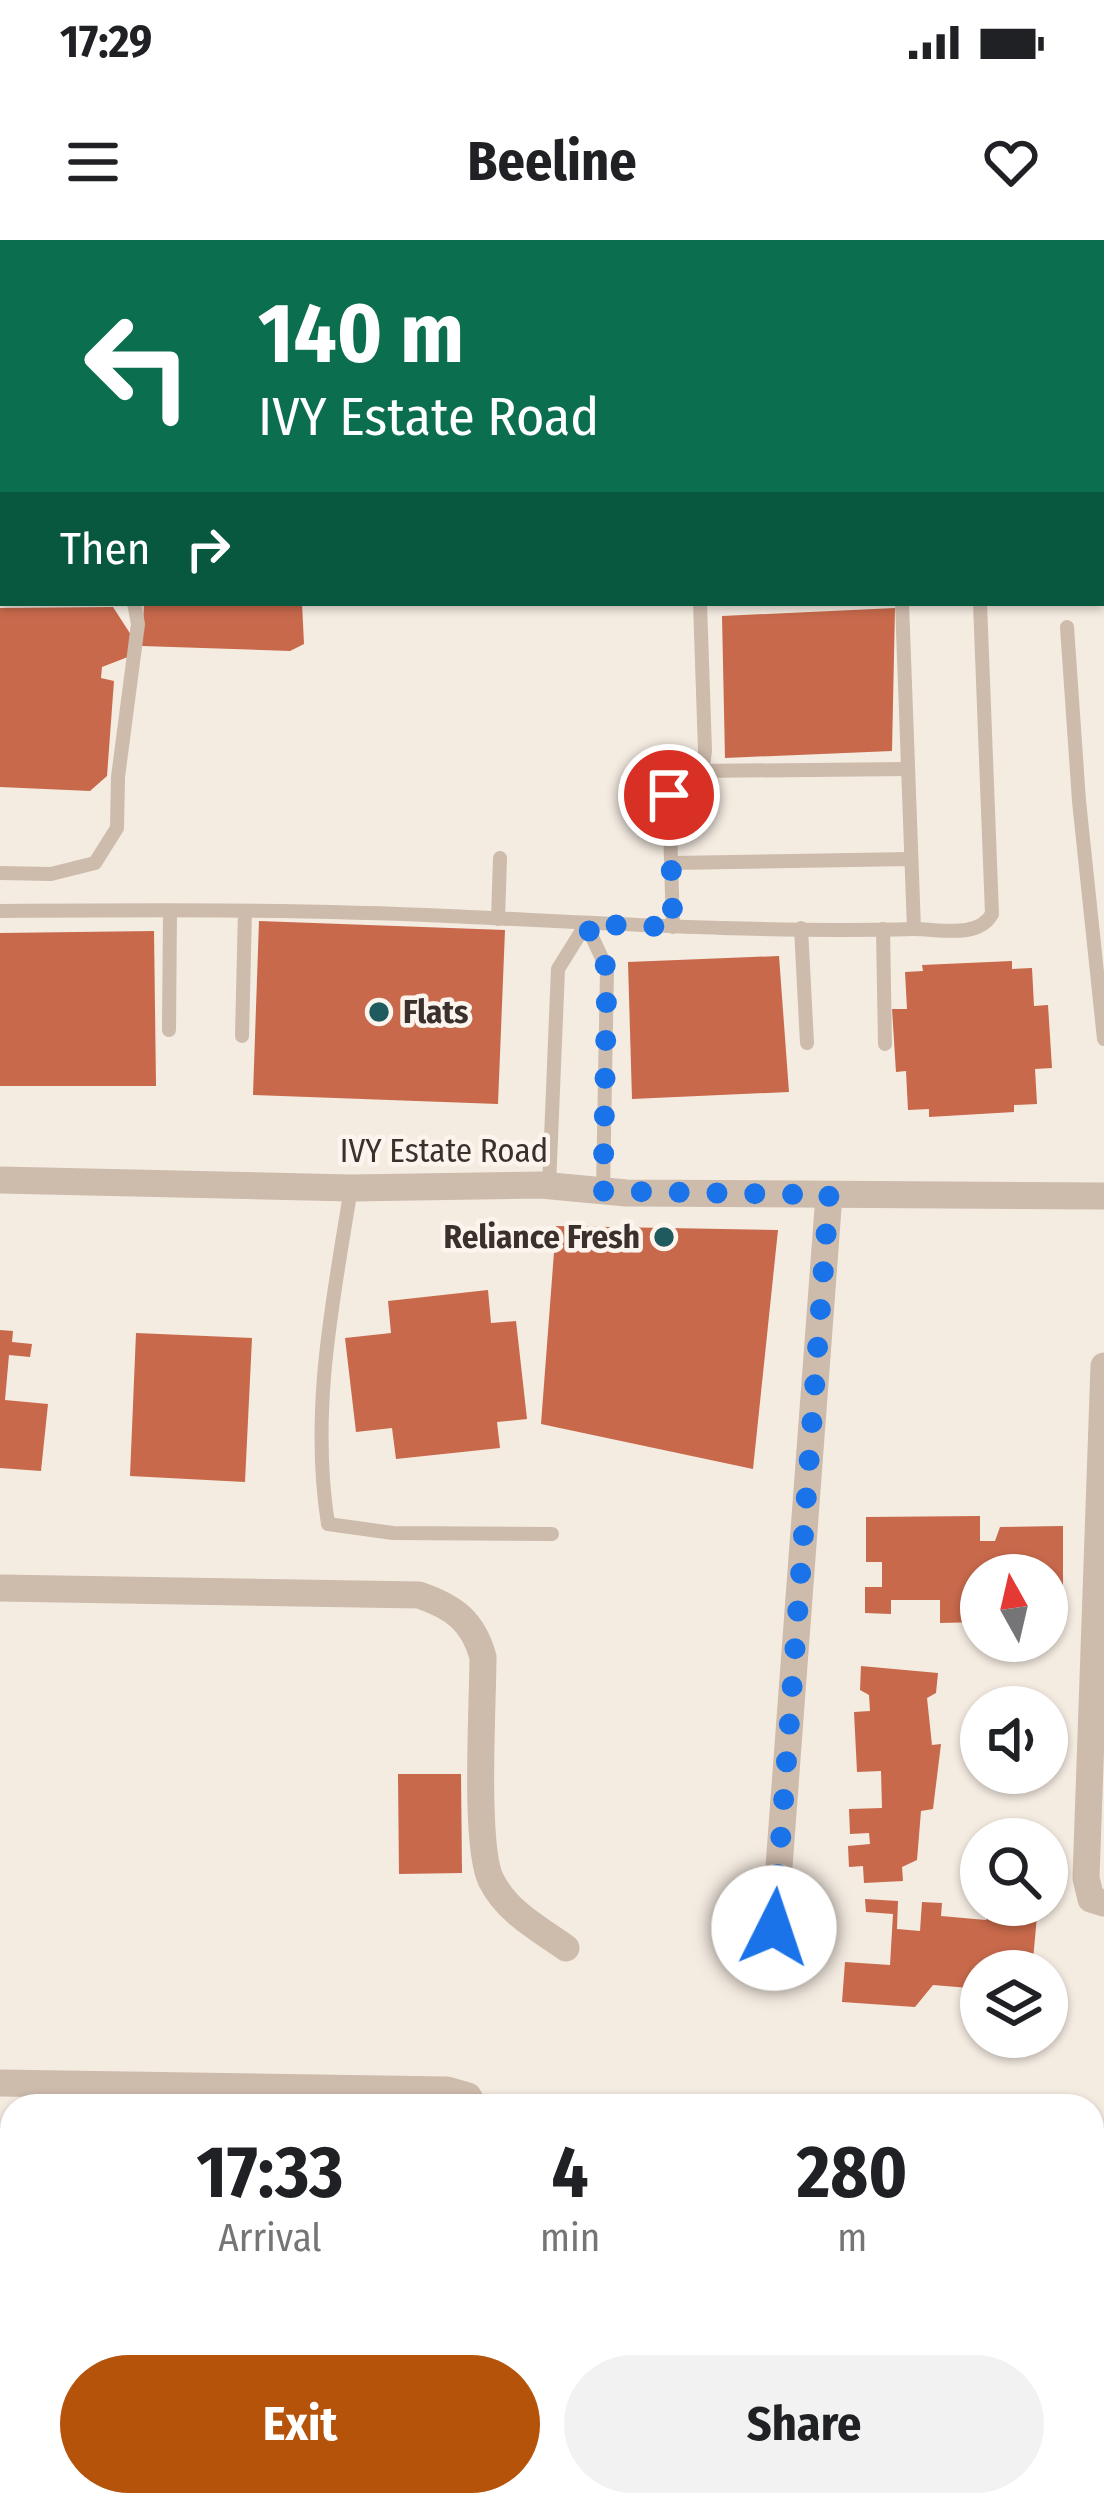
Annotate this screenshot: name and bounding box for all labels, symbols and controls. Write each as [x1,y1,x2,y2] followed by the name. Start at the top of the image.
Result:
[60,15,152,69] text: 17:29
[60,129,126,195] icon: menu
[978,129,1044,195] icon: heart
[467,130,637,194] text: Beeline
[258,283,464,384] text: 140 m
[60,288,216,444] icon: left
[258,385,599,449] text: IVY Estate Road
[175,516,241,582] icon: right
[60,522,151,576] text: Then
[618,744,720,846] pin
[636,762,702,828] icon: arrive
[403,992,469,1032] place label: Flats
[366,999,392,1025] marker: Flats
[340,1131,548,1171] street label: IVY Estate Road
[444,1217,640,1257] place label: Reliance Fresh
[651,1224,677,1250] marker: Reliance Fresh
[960,1554,1068,1662] north arrow
[960,1554,1068,2058] map controls
[960,1686,1068,1794] button: sound
[960,1818,1068,1926] button: search
[711,1865,837,1991] position arrow
[960,1950,1068,2058] button: layers
[197,2130,343,2216] text: 17:33
[552,2130,589,2216] text: 4
[797,2130,907,2216] text: 280
[218,2215,322,2261] text: Arrival
[540,2215,600,2261] text: min
[837,2215,867,2261] text: m
[60,2355,540,2493] button: Exit
[564,2355,1044,2493] button: Share

